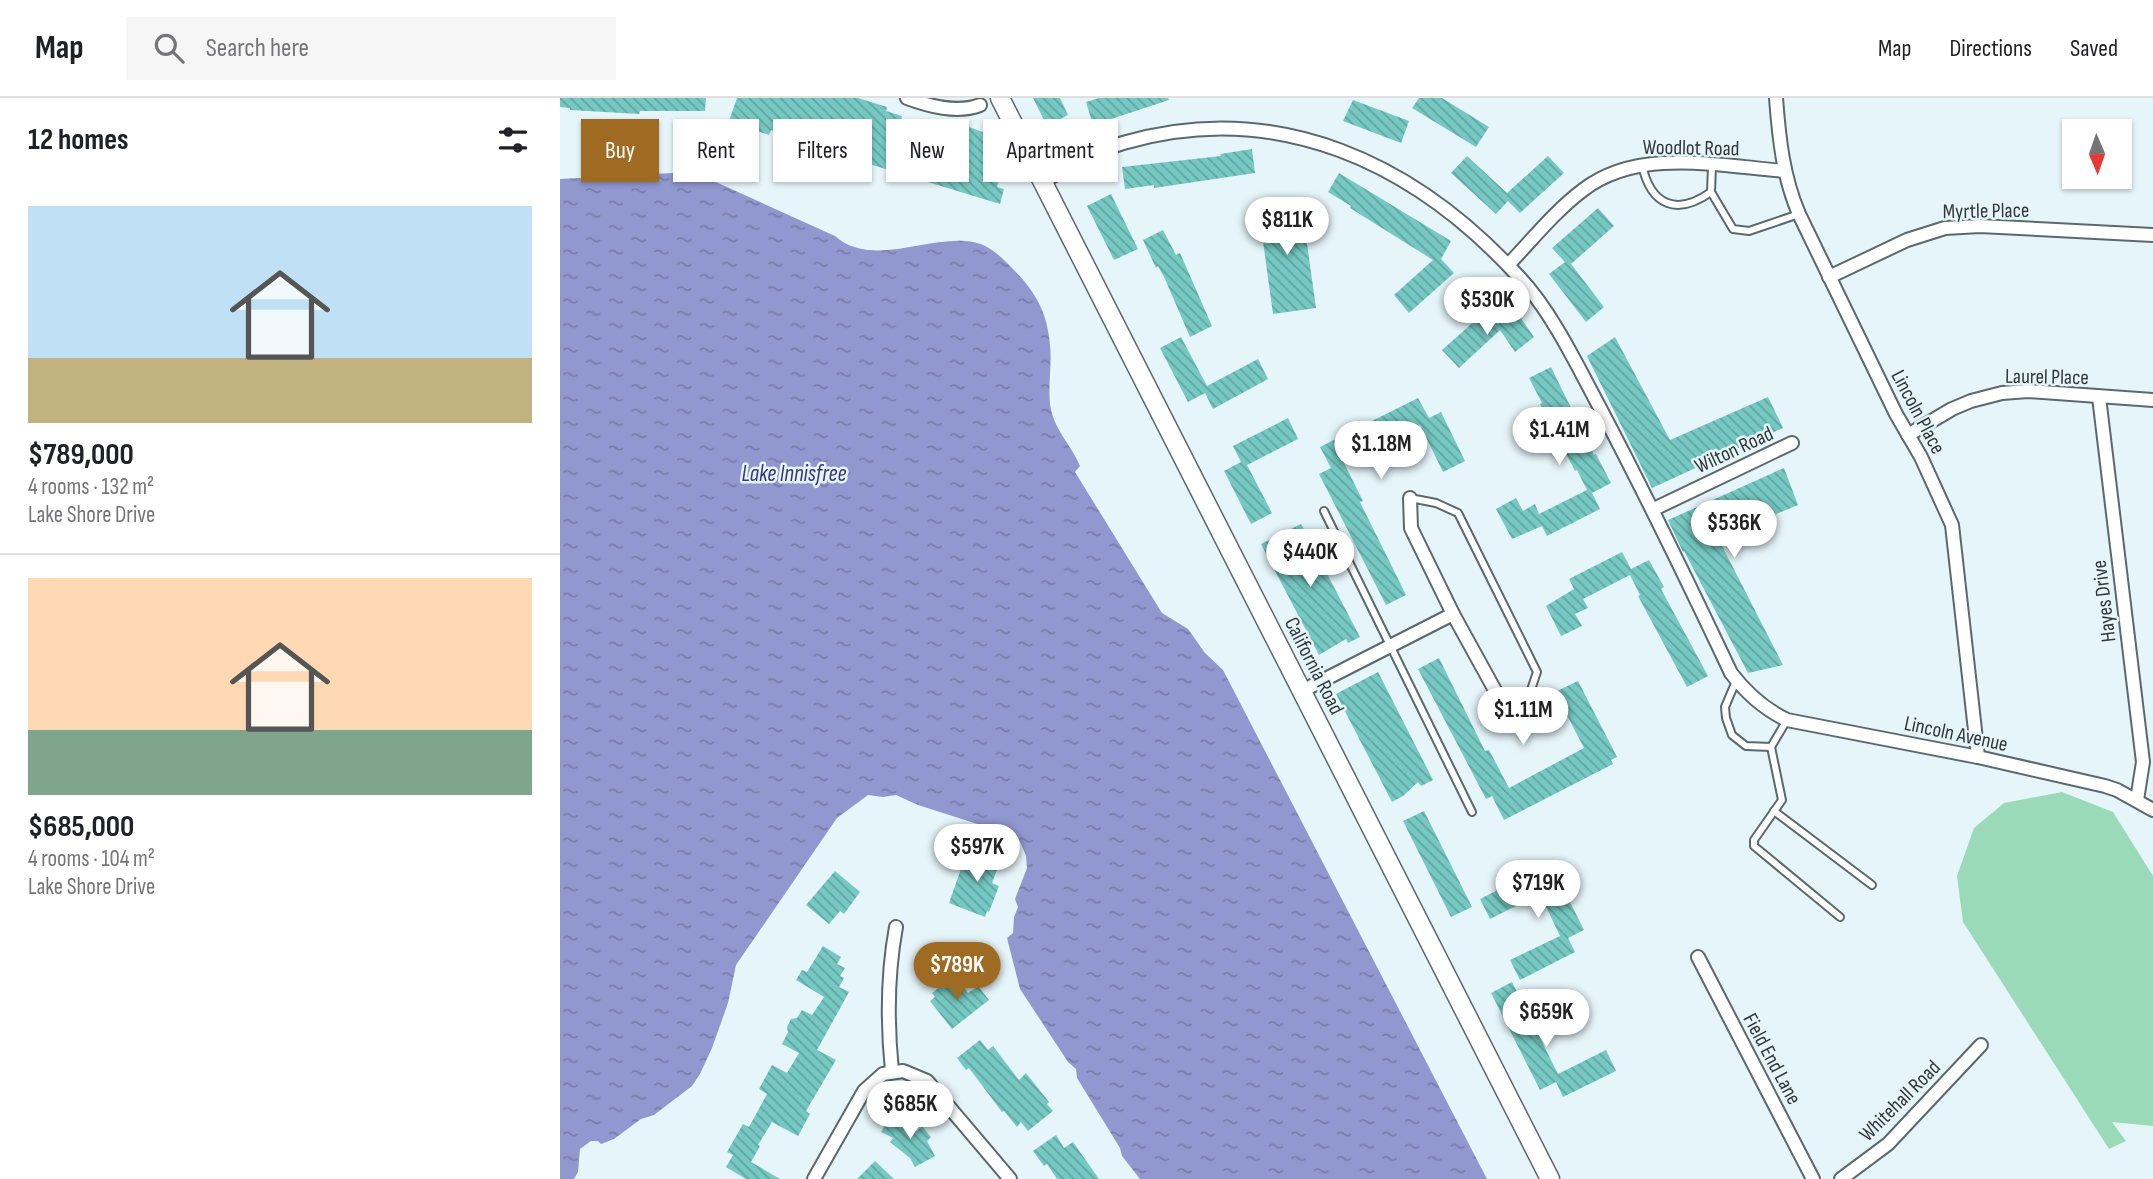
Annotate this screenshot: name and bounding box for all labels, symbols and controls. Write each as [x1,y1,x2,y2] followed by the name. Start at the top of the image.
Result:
[126,17,616,80] search box
[35,28,84,68] text: Map
[150,29,188,67] icon: search
[206,33,309,64] text: Search here
[1878,34,1911,63] text: Map
[1949,34,2032,63] text: Directions
[2070,34,2118,63] text: Saved
[581,119,659,182] chip: Buy
[673,119,759,182] chip: Rent
[773,119,872,182] chip: Filters
[886,119,969,182] chip: New
[983,119,1118,182] chip: Apartment
[2062,119,2132,189] north arrow
[2062,119,2132,189] map controls
[494,121,532,159] icon: filters
[28,122,129,158] text: 12 homes
[1642,135,1740,161] street label: Woodlot Road
[1238,198,1336,257] pin: $811K
[1943,198,2029,224] street label: Myrtle Place
[1261,206,1313,234] text: $811K
[217,252,343,378] icon: home
[1438,278,1536,337] pin: $530K
[1460,286,1514,314] text: $530K
[2005,364,2089,390] street label: Laurel Place
[1885,366,1951,458] street label: Lincoln Place
[1502,408,1616,467] pin: $1.41M
[1529,416,1589,444] text: $1.41M
[1691,421,1777,479] street label: Wilton Road
[1324,422,1438,481] pin: $1.18M
[1350,430,1412,458] text: $1.18M
[28,437,134,473] text: $789,000
[742,460,846,488] water label: Lake Innisfree
[28,473,154,501] text: 4 rooms · 132 m²
[1685,500,1783,560] pin: $536K
[28,501,155,529] text: Lake Shore Drive
[1707,509,1761,537] text: $536K
[1261,530,1359,589] pin: $440K
[1282,538,1338,566] text: $440K
[2087,559,2121,643] street label: Hayes Drive
[1279,613,1349,719] street label: California Road
[217,624,343,750] icon: home
[1466,688,1580,747] pin: $1.11M
[1493,696,1553,724] text: $1.11M
[1902,711,2010,757] street label: Lincoln Avenue
[28,809,134,845] text: $685,000
[928,824,1026,884] pin: $597K
[950,833,1004,861] text: $597K
[28,845,155,873] text: 4 rooms · 104 m²
[1489,860,1587,920] pin: $719K
[1511,869,1565,897] text: $719K
[28,873,155,901] text: Lake Shore Drive
[908,942,1006,1002] pin: $789K
[930,951,984,979] text: $789K
[1497,990,1595,1049] pin: $659K
[1519,998,1573,1026] text: $659K
[1738,1009,1806,1109] street label: Field End Lane
[1854,1055,1946,1147] street label: Whitehall Road
[861,1082,959,1141] pin: $685K
[883,1090,937,1118] text: $685K

